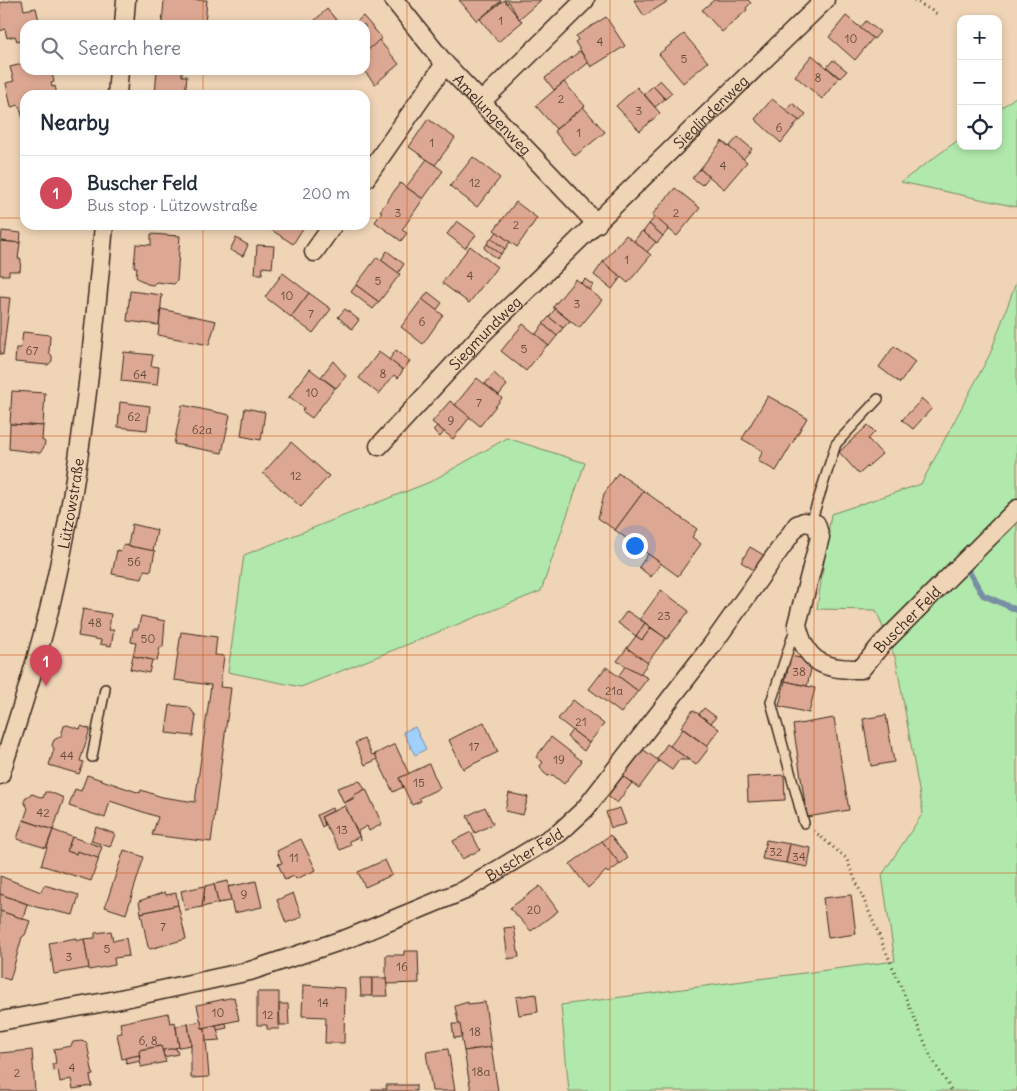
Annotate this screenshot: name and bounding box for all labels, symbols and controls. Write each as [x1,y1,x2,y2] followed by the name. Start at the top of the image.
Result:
[499,13,503,28] house number: 1
[957,15,1002,150] map controls
[957,15,1002,60] button: +
[20,20,370,75] search box
[845,31,857,46] house number: 10
[38,34,66,62] icon: search
[597,34,604,49] house number: 4
[78,36,181,60] text: Search here
[681,51,688,66] house number: 5
[957,60,1002,105] button: −
[450,70,536,159] street label: Amelungenweg
[815,70,822,85] house number: 8
[669,71,752,152] street label: Sieglindenweg
[558,91,565,106] house number: 2
[636,103,643,118] house number: 3
[957,105,1002,150] button: locate
[40,109,110,136] text: Nearby
[776,120,783,135] house number: 6
[577,125,581,140] house number: 1
[430,135,434,150] house number: 1
[720,158,727,173] house number: 4
[87,171,198,195] text: Buscher Feld
[469,175,481,190] house number: 12
[53,183,59,203] text: 1
[302,183,350,203] text: 200 m
[87,195,258,215] text: Bus stop · Lützowstraße
[395,205,402,220] house number: 3
[673,205,680,220] house number: 2
[513,217,520,232] house number: 2
[625,252,629,267] house number: 1
[467,268,474,283] house number: 4
[375,273,382,288] house number: 5
[281,288,293,303] house number: 10
[445,292,525,374] street label: Siegmundweg
[574,296,581,311] house number: 3
[308,306,314,321] house number: 7
[419,314,426,329] house number: 6
[521,341,528,356] house number: 5
[26,343,39,358] house number: 67
[380,366,387,381] house number: 8
[133,367,147,382] house number: 64
[306,385,318,400] house number: 10
[476,395,482,410] house number: 7
[127,409,141,424] house number: 62
[448,413,455,428] house number: 9
[192,422,212,437] house number: 62a
[53,457,88,550] street label: Lützowstraße
[290,468,302,483] house number: 12
[622,533,648,559] your location
[127,554,141,569] house number: 56
[869,581,945,657] street label: Buscher Feld
[657,608,671,623] house number: 23
[88,615,102,630] house number: 48
[141,631,156,646] house number: 50
[30,645,62,686] pin: 1
[792,664,806,679] house number: 38
[605,683,623,698] house number: 21a
[575,714,587,729] house number: 21
[469,739,479,754] house number: 17
[60,748,74,763] house number: 44
[553,752,565,767] house number: 19
[413,775,425,790] house number: 15
[36,805,50,820] house number: 42
[336,822,348,837] house number: 13
[482,823,567,885] street label: Buscher Feld
[769,844,783,859] house number: 32
[792,849,806,864] house number: 34
[289,850,299,865] house number: 11
[241,887,248,902] house number: 9
[527,902,541,917] house number: 20
[160,919,166,934] house number: 7
[104,941,111,956] house number: 5
[66,949,73,964] house number: 3
[396,959,408,974] house number: 16
[317,995,329,1010] house number: 14
[212,1005,224,1020] house number: 10
[262,1007,274,1022] house number: 12
[469,1024,481,1039] house number: 18
[138,1033,158,1048] house number: 6, 8
[69,1060,76,1075] house number: 4
[472,1064,490,1079] house number: 18a
[14,1065,21,1080] house number: 2

